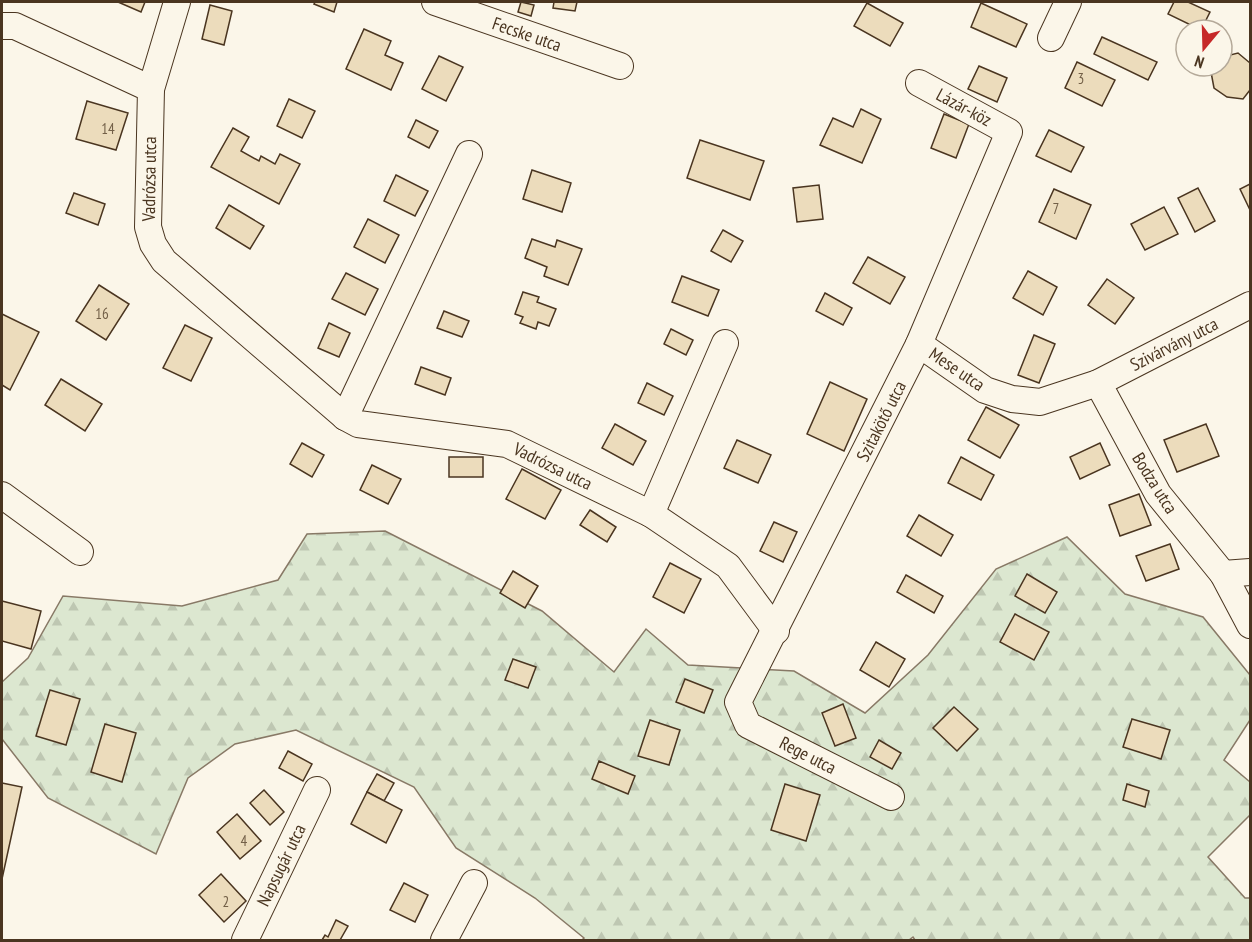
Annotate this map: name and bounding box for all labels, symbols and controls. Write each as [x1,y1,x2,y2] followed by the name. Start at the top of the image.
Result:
[489,11,565,57] street label: Fecske utca
[1174,18,1234,78] north arrow
[1192,51,1206,73] text: N
[1078,69,1084,88] house number: 3
[932,83,996,131] street label: Lázár-köz
[101,119,115,138] house number: 14
[137,136,161,223] street label: Vadrózsa utca
[1053,199,1059,218] house number: 7
[95,304,109,323] house number: 16
[1126,312,1222,376] street label: Szivárvány utca
[925,342,989,396] street label: Mese utca
[851,377,911,465] street label: Szitakötő utca
[509,437,596,495] street label: Vadrózsa utca
[1127,448,1183,518] street label: Bodza utca
[776,731,840,779] street label: Rege utca
[251,820,311,910] street label: Napsugár utca
[241,831,248,850] house number: 4
[223,892,229,911] house number: 2

